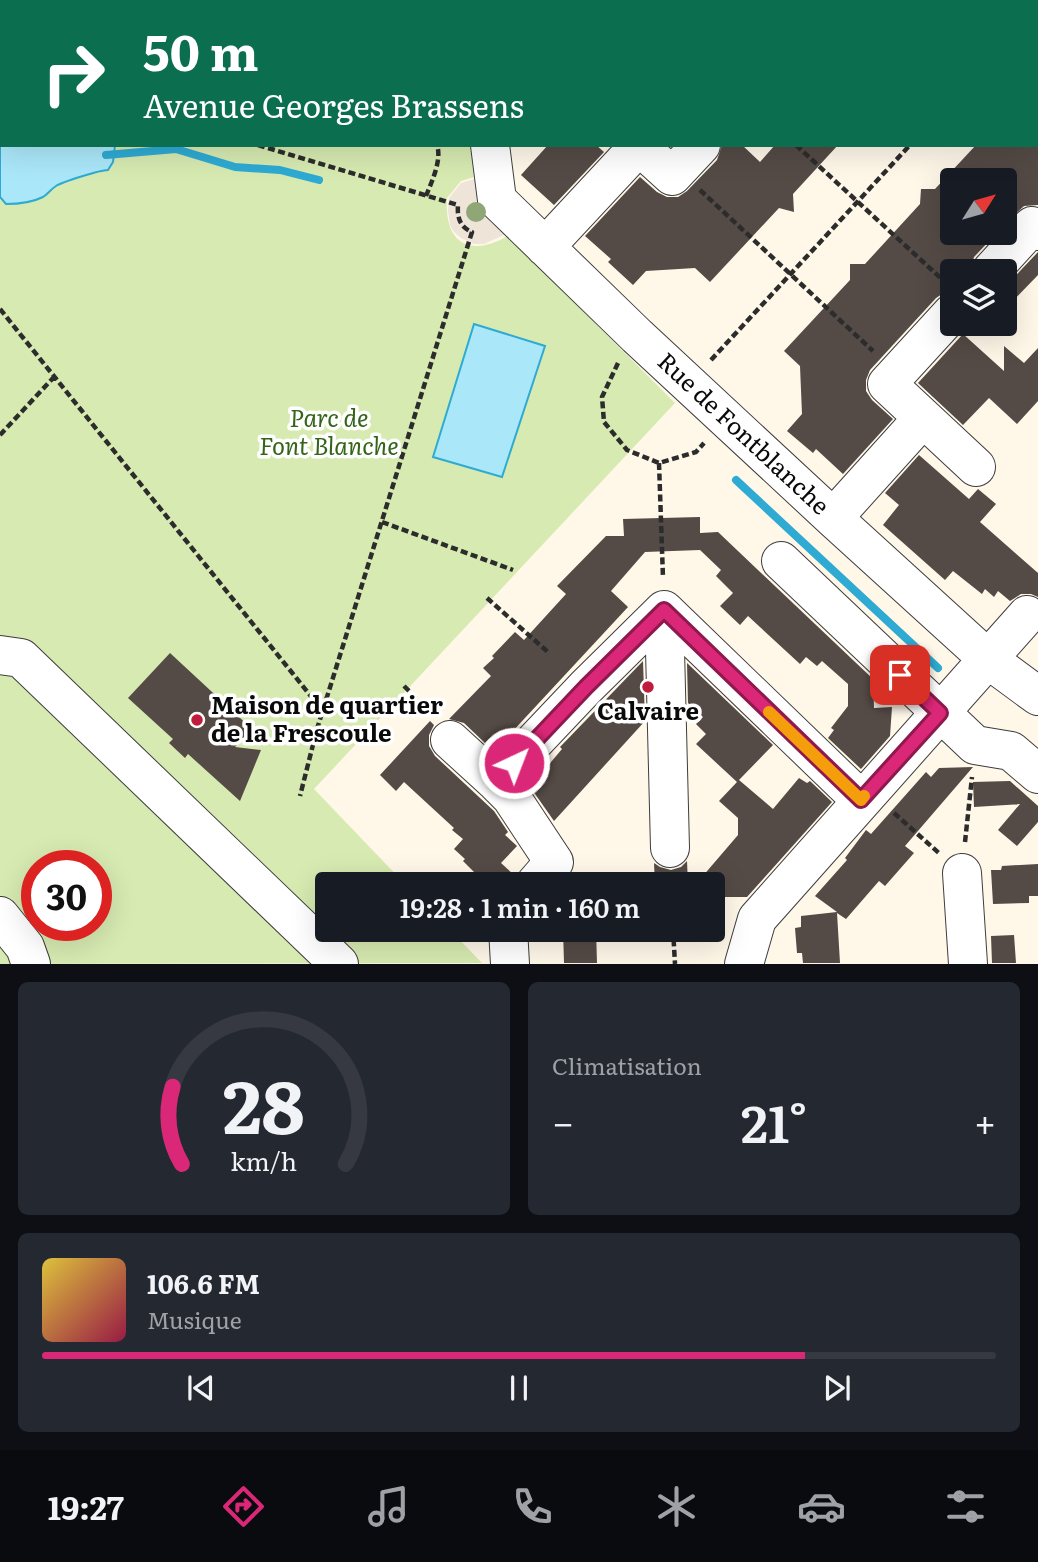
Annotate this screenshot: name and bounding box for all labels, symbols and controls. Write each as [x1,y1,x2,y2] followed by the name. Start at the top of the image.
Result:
[143,13,259,86] text: 50 m
[28,28,119,119] icon: right
[143,80,524,128] text: Avenue Georges Brassens
[940,168,1017,245] north arrow
[940,168,1017,336] map controls
[940,259,1017,336] button: layers
[651,343,838,521] street label: Rue de Fontblanche
[259,399,399,462] park label: Parc de Font Blanche
[870,645,930,705] pin
[881,656,919,694] icon: arrive
[640,679,656,695] marker: Calvaire
[211,686,443,749] place label: Maison de quartier de la Frescoule
[597,692,699,727] place label: Calvaire
[189,712,205,728] marker: Maison de quartier de la Frescoule
[477,726,551,800] position arrow
[21,850,112,941] speed limit sign: 30
[400,887,640,926] text: 19:28 · 1 min · 160 m
[552,1048,702,1082] text: Climatisation
[223,1049,305,1157] text: 28
[741,1082,807,1159] text: 21°
[552,1092,574,1149] text: −
[974,1092,996,1149] text: +
[231,1142,297,1179] text: km/h
[147,1263,260,1302] text: 106.6 FM
[147,1302,242,1336] text: Musique
[182,1369,220,1407] icon: previous
[500,1369,538,1407] icon: pause
[818,1369,856,1407] icon: next
[48,1482,124,1530] text: 19:27
[219,1482,268,1531] icon: directions
[364,1482,413,1531] icon: music
[508,1482,557,1531] icon: phone
[652,1482,701,1531] icon: climate
[797,1482,846,1531] icon: car
[941,1482,990,1531] icon: filters

